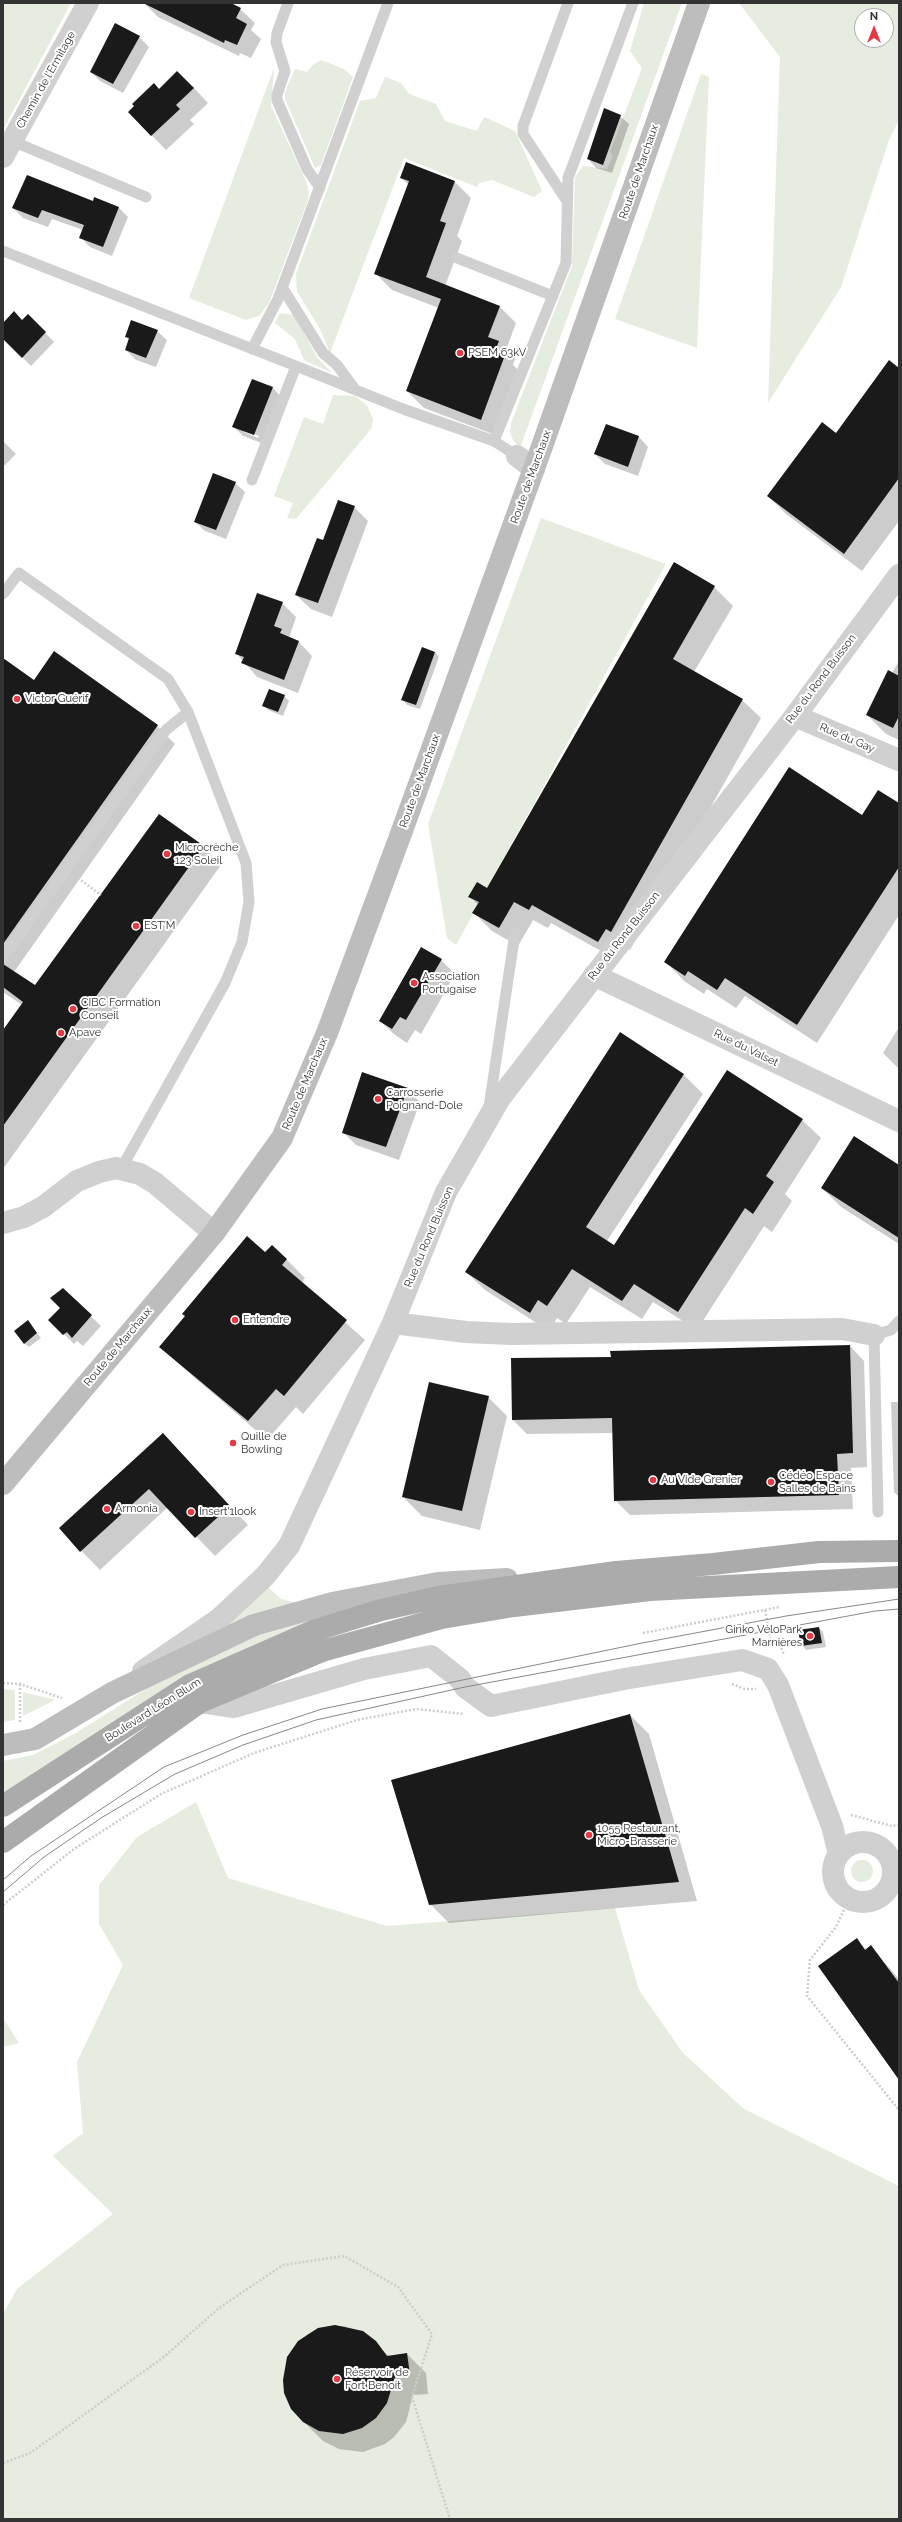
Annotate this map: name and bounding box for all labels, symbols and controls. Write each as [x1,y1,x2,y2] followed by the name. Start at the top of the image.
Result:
[854,8,894,48] north arrow
[870,10,878,23] text: N
[14,29,78,131] street label: Chemin de l'Ermitage
[617,123,661,221] street label: Route de Marchaux
[468,346,526,360] place label: PSEM 63kV
[455,348,465,358] marker: PSEM 63kV
[508,428,554,526] street label: Route de Marchaux
[783,632,859,726] street label: Rue du Rond Buisson
[25,692,88,706] place label: Victor Guérif
[12,694,22,704] marker: Victor Guérif
[817,720,877,756] street label: Rue du Gay
[397,732,443,830] street label: Route de Marchaux
[175,841,238,867] place label: Microcrèche 123 Soleil
[162,849,172,859] marker: Microcrèche 123 Soleil
[585,889,663,983] street label: Rue du Rond Buisson
[144,919,175,933] place label: EST’M
[131,921,141,931] marker: EST’M
[422,970,480,996] place label: Association Portugaise
[409,978,419,988] marker: Association Portugaise
[81,996,161,1022] place label: CIBC Formation Conseil
[68,1004,78,1014] marker: CIBC Formation Conseil
[69,1026,101,1040] place label: Apave
[711,1027,781,1069] street label: Rue du Valset
[56,1028,66,1038] marker: Apave
[280,1036,330,1132] street label: Route de Marchaux
[386,1086,463,1112] place label: Carrosserie Poignand-Dole
[373,1094,383,1104] marker: Carrosserie Poignand-Dole
[402,1184,456,1290] street label: Rue du Rond Buisson
[81,1305,155,1389] street label: Route de Marchaux
[243,1313,289,1327] place label: Entendre
[230,1315,240,1325] marker: Entendre
[241,1430,287,1456] place label: Quille de Bowling
[228,1438,238,1448] marker: Quille de Bowling
[779,1469,856,1495] place label: Cédéo Espace Salles de Bains
[661,1473,741,1487] place label: Au Vide Grenier
[648,1475,658,1485] marker: Au Vide Grenier
[766,1477,776,1487] marker: Cédéo Espace Salles de Bains
[115,1502,158,1516] place label: Armonia
[102,1504,112,1514] marker: Armonia
[199,1505,256,1519] place label: Insert'1look
[186,1507,196,1517] marker: Insert'1look
[725,1623,802,1649] place label: Ginko VéloPark Marnières
[805,1631,815,1641] marker: Ginko VéloPark Marnières
[103,1675,203,1745] street label: Boulevard Léon Blum
[597,1822,681,1848] place label: 1055 Restaurant, Micro-Brasserie
[584,1830,594,1840] marker: 1055 Restaurant, Micro-Brasserie
[345,2366,409,2392] place label: Réservoir de Fort Benoit
[332,2374,342,2384] marker: Réservoir de Fort Benoit

